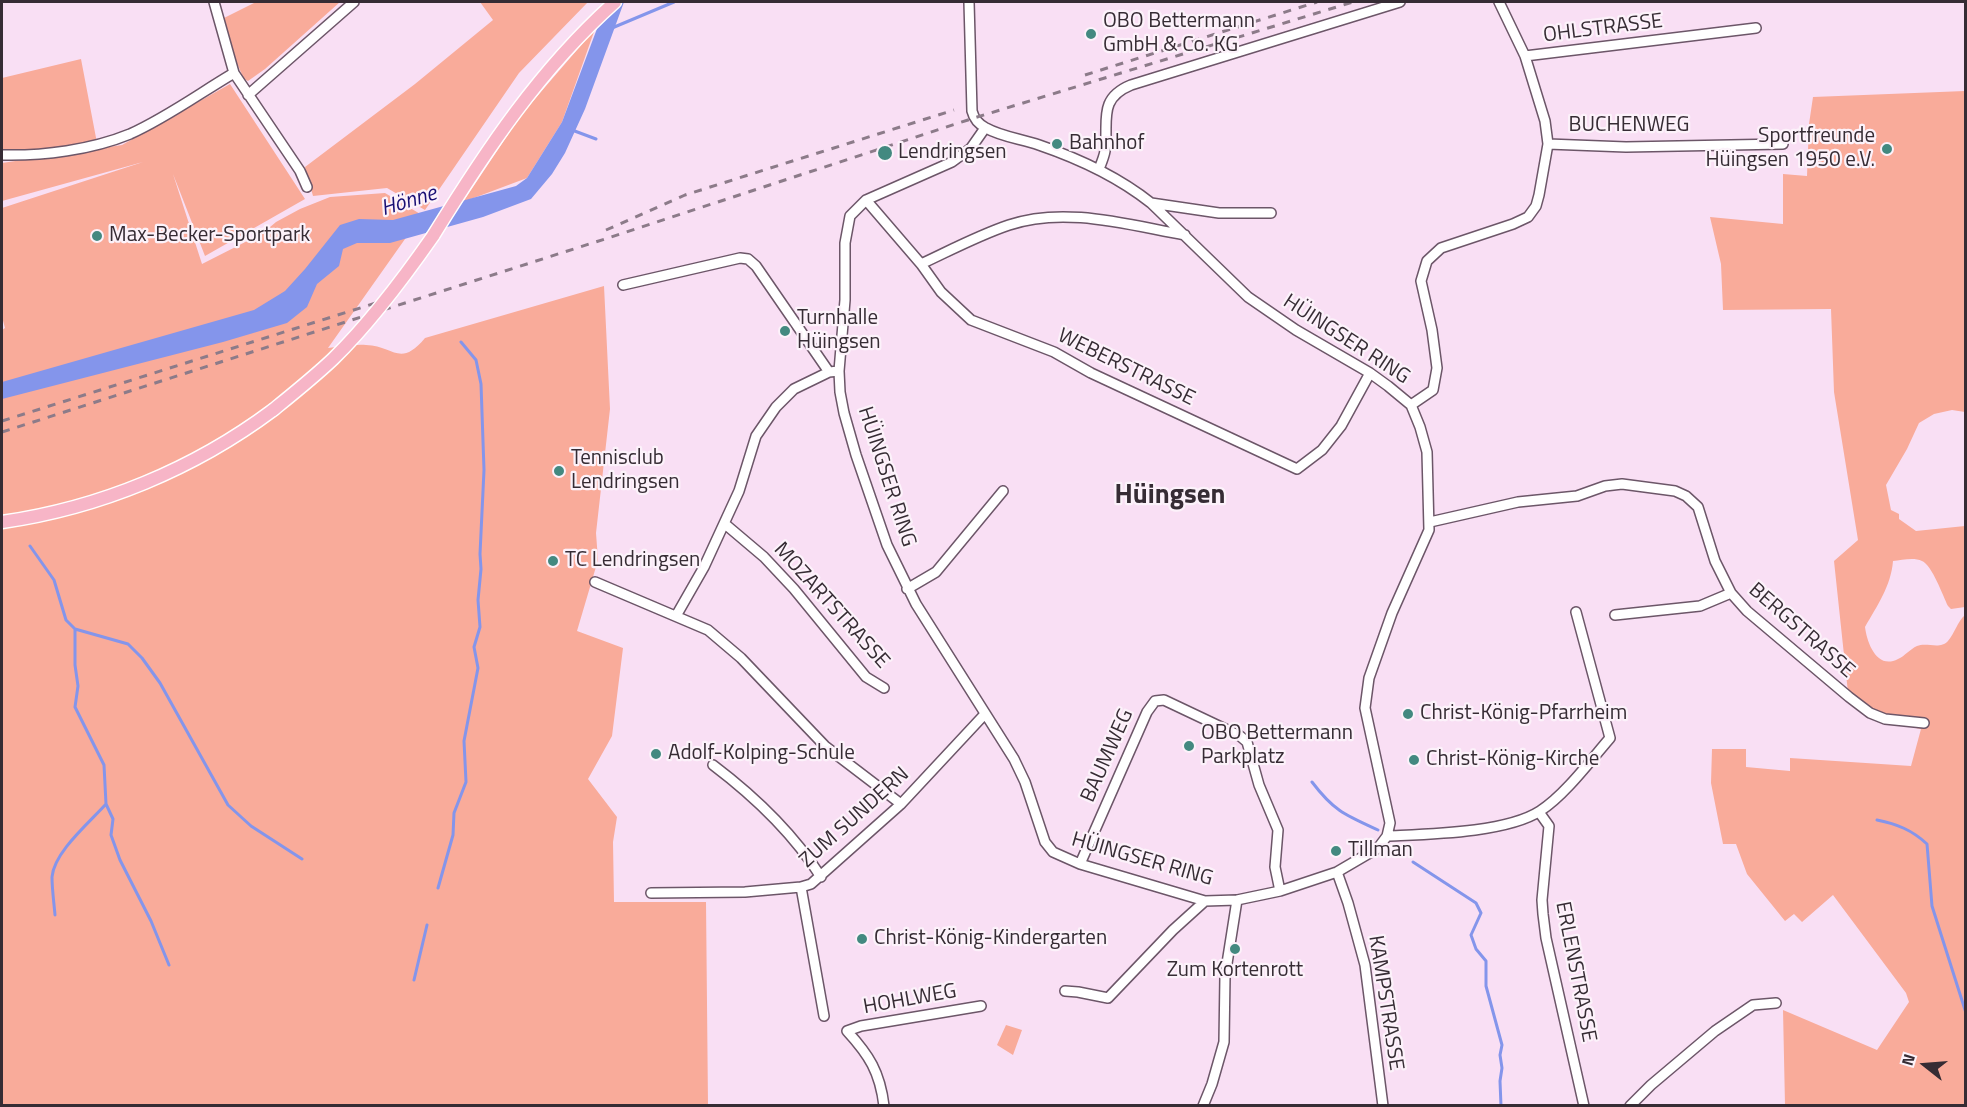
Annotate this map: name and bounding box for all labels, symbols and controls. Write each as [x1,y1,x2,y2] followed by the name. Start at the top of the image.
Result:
[1103,9,1255,59] place label: OBO Bettermann GmbH & Co. KG
[1542,9,1664,49] street label: OHLSTRASSE
[1084,27,1098,41] marker: OBO Bettermann GmbH & Co. KG
[1569,113,1689,139] street label: BUCHENWEG
[1705,124,1875,174] place label: Sportfreunde Hüingsen 1950 e.V.
[1069,131,1144,157] place label: Bahnhof
[1050,137,1064,151] marker: Bahnhof
[898,140,1007,166] place label: Lendringsen
[1880,142,1894,156] marker: Sportfreunde Hüingsen 1950 e.V.
[876,144,894,162] marker: Lendringsen
[378,181,440,223] water label: Hönne
[109,223,310,249] place label: Max-Becker-Sportpark
[90,229,104,243] marker: Max-Becker-Sportpark
[1278,290,1414,390] street label: HÜINGSER RING
[797,306,881,356] place label: Turnhalle Hüingsen
[778,324,792,338] marker: Turnhalle Hüingsen
[1053,324,1199,412] street label: WEBERSTRASSE
[851,404,921,550] street label: HÜINGSER RING
[571,446,680,496] place label: Tennisclub Lendringsen
[552,464,566,478] marker: Tennisclub Lendringsen
[1115,480,1225,512] district label: Hüingsen
[768,538,894,674] street label: MOZARTSTRASSE
[565,548,700,574] place label: TC Lendringsen
[546,554,560,568] marker: TC Lendringsen
[1743,578,1859,684] street label: BERGSTRASSE
[1420,701,1627,727] place label: Christ-König-Pfarrheim
[1076,706,1140,806] street label: BAUMWEG
[1401,707,1415,721] marker: Christ-König-Pfarrheim
[1201,721,1353,771] place label: OBO Bettermann Parkplatz
[1182,739,1196,753] marker: OBO Bettermann Parkplatz
[668,741,855,767] place label: Adolf-Kolping-Schule
[649,747,663,761] marker: Adolf-Kolping-Schule
[1426,747,1599,773] place label: Christ-König-Kirche
[1407,753,1421,767] marker: Christ-König-Kirche
[795,762,915,874] street label: ZUM SUNDERN
[1068,828,1216,892] street label: HÜINGSER RING
[1348,838,1413,864] place label: Tillman
[1329,844,1343,858] marker: Tillman
[1549,900,1601,1044] street label: ERLENSTRASSE
[874,926,1107,952] place label: Christ-König-Kindergarten
[855,932,869,946] marker: Christ-König-Kindergarten
[1362,934,1408,1072] street label: KAMPSTRASSE
[1228,942,1242,956] marker: Zum Kortenrott
[1167,958,1303,984] place label: Zum Kortenrott
[861,979,959,1021] street label: HOHLWEG
[1895,1035,1955,1095] north arrow
[1895,1051,1921,1069] text: N

